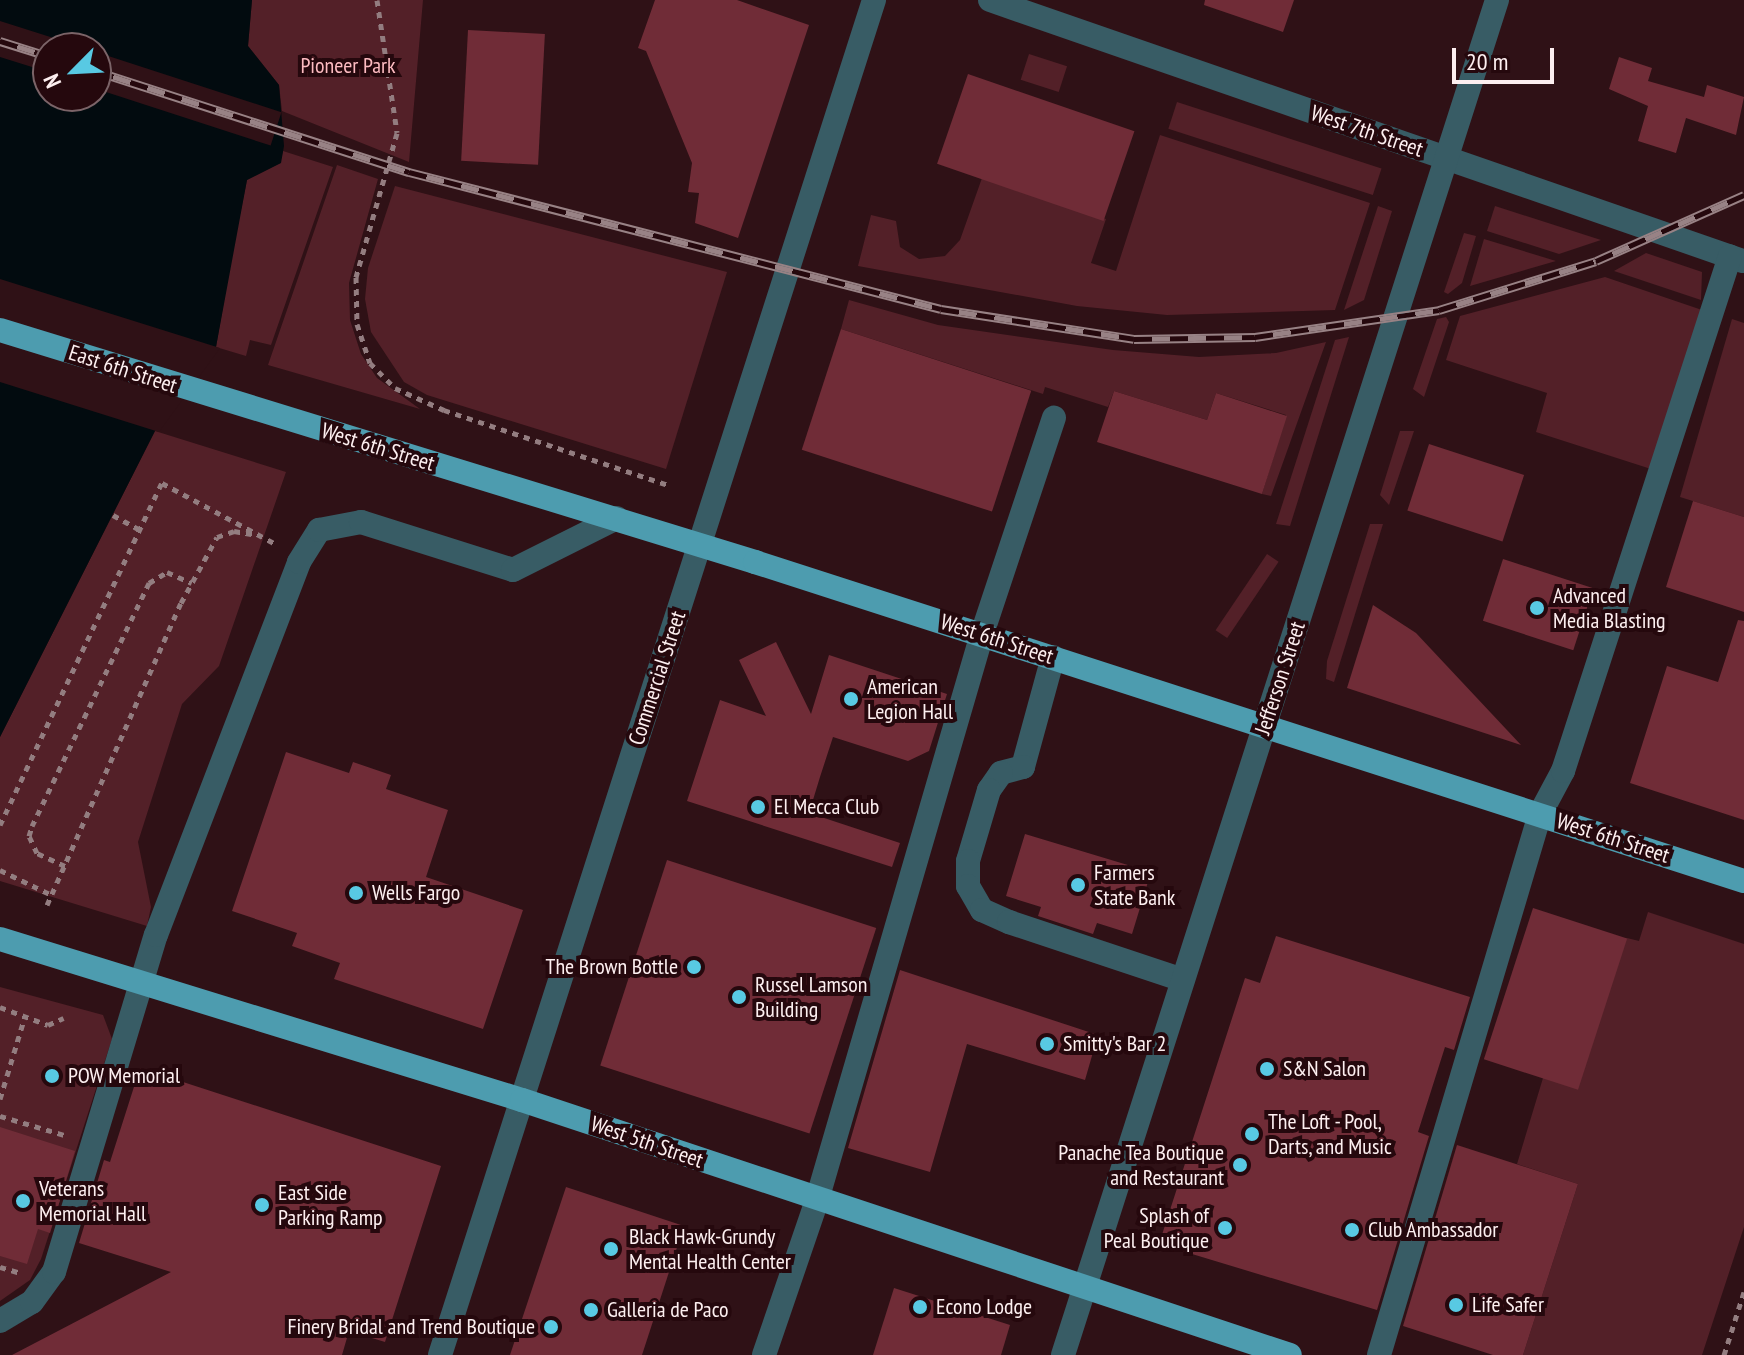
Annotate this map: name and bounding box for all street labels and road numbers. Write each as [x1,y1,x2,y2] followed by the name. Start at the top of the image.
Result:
[1307,99,1427,163] street label: West 7th Street
[66,339,180,399] street label: East 6th Street
[318,417,438,477] street label: West 6th Street
[623,608,691,748] street label: Commercial Street
[937,608,1057,670] street label: West 6th Street
[1249,618,1311,738] street label: Jefferson Street
[1553,807,1673,869] street label: West 6th Street
[587,1110,707,1174] street label: West 5th Street

